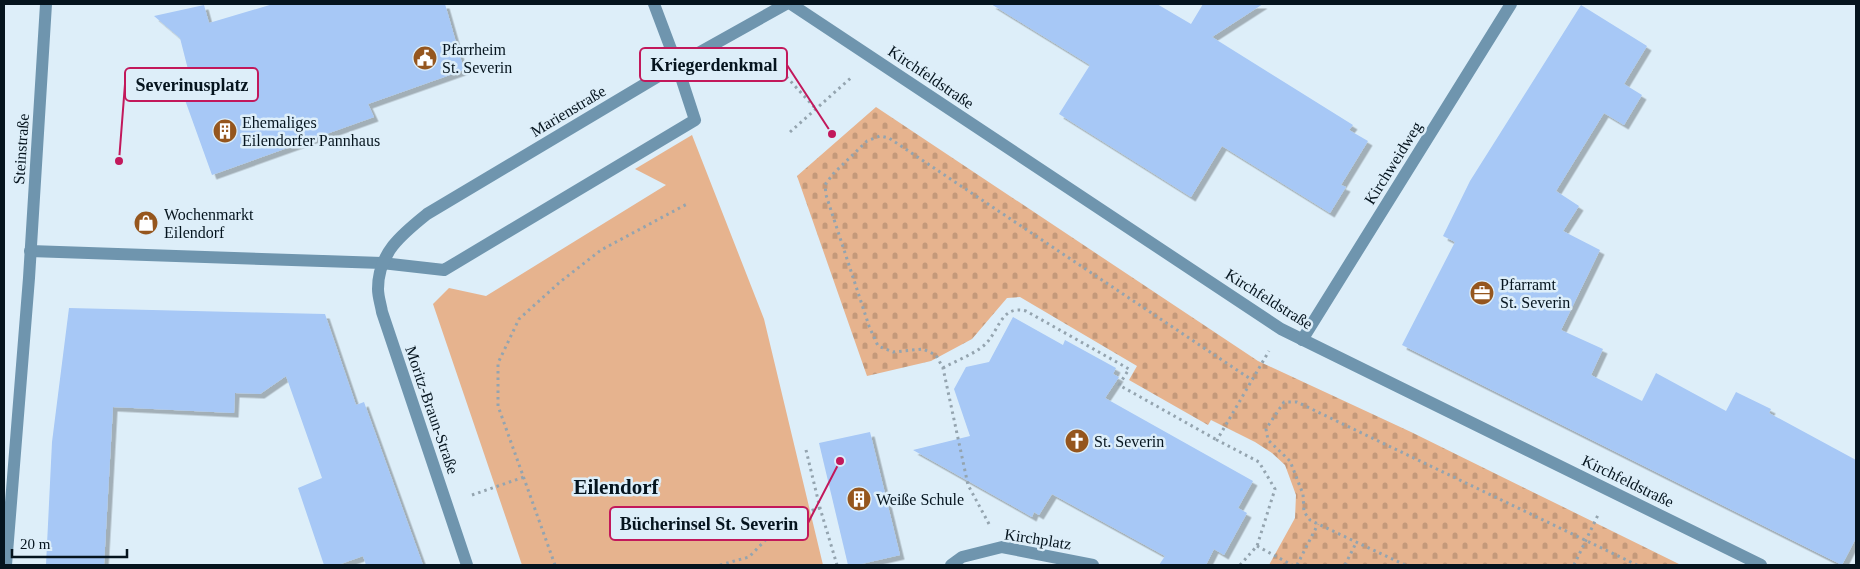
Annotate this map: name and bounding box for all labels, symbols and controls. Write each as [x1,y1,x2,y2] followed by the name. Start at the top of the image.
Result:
[442,41,512,76] place label: Pfarrheim St. Severin
[885,42,977,112] street label: Kirchfeldstraße
[412,45,438,71] public building icon: Pfarrheim St. Severin
[640,48,787,81] callout: Kriegerdenkmal
[651,55,777,75] text: Kriegerdenkmal
[125,68,258,101] callout: Severinusplatz
[135,75,249,95] text: Severinusplatz
[527,82,609,140] street label: Marienstraße
[10,113,32,185] street label: Steinstraße
[242,114,380,149] place label: Ehemaliges Eilendorfer Pannhaus
[212,118,238,144] building icon: Ehemaliges Eilendorfer Pannhaus
[1361,119,1426,208] street label: Kirchweidweg
[164,206,254,241] place label: Wochenmarkt Eilendorf
[133,210,159,236] shop icon: Wochenmarkt Eilendorf
[1222,265,1316,333] street label: Kirchfeldstraße
[1500,276,1570,311] place label: Pfarramt St. Severin
[1469,280,1495,306] office icon: Pfarramt St. Severin
[402,344,462,476] street label: Moritz-Braun-Straße
[1064,428,1090,454] church icon: St. Severin
[1094,433,1164,450] place label: St. Severin
[1580,452,1676,510] street label: Kirchfeldstraße
[573,475,660,499] district label: Eilendorf
[846,486,872,512] building icon: Weiße Schule
[876,491,964,508] place label: Weiße Schule
[610,507,808,540] callout: Bücherinsel St. Severin
[620,514,798,534] text: Bücherinsel St. Severin
[1003,525,1073,554] street label: Kirchplatz
[12,526,128,558] scale bar
[20,536,51,552] text: 20 m

